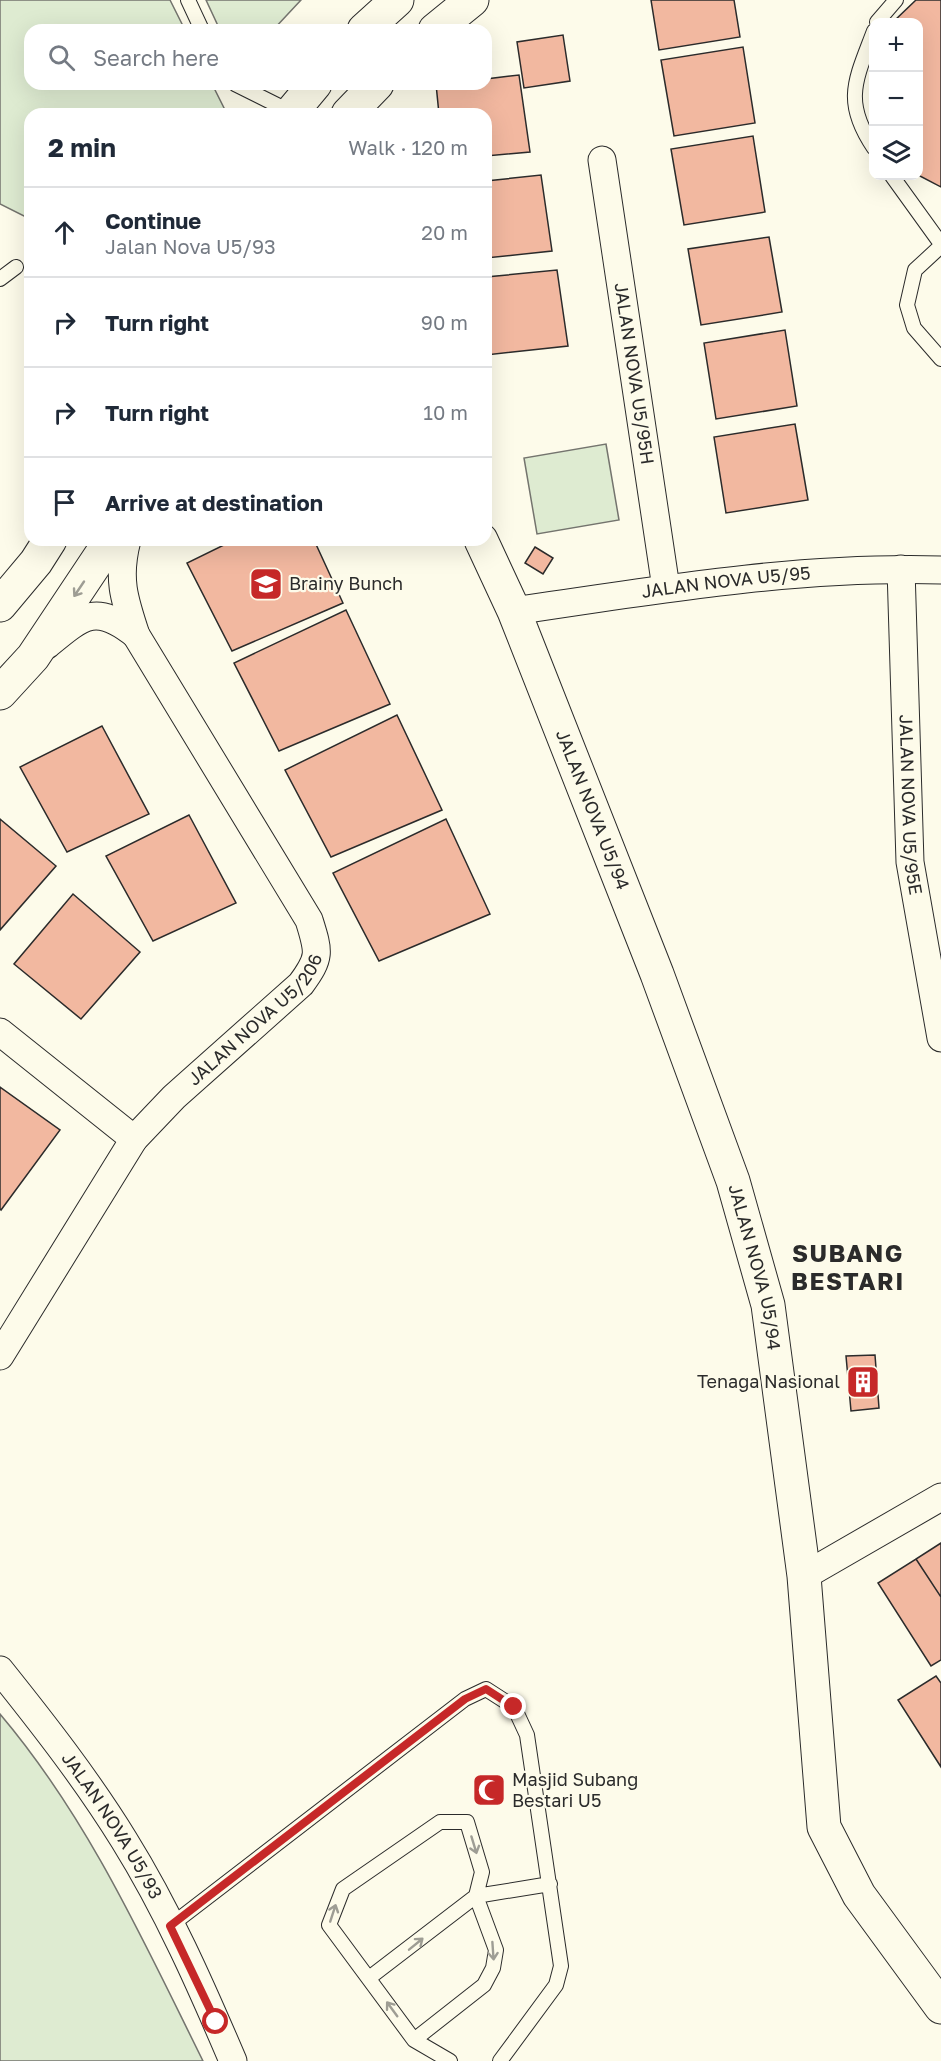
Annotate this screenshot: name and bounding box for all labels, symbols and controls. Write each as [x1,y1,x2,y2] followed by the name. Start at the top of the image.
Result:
[869,18,923,180] map controls
[869,18,923,72] button: +
[24,24,492,90] search box
[45,41,78,74] icon: search
[93,44,219,71] text: Search here
[869,72,923,126] button: −
[869,126,923,180] button: layers
[48,132,116,163] text: 2 min
[348,135,468,159] text: Walk · 120 m
[105,207,201,234] text: Continue
[48,216,81,249] icon: ahead
[421,220,468,244] text: 20 m
[105,234,276,258] text: Jalan Nova U5/93
[610,281,659,466] street label: JALAN NOVA U5/95H
[48,306,81,339] icon: right
[105,309,209,336] text: Turn right
[421,310,468,334] text: 90 m
[48,396,81,429] icon: right
[105,399,209,426] text: Turn right
[423,400,468,424] text: 10 m
[48,486,81,519] icon: arrive
[105,489,323,516] text: Arrive at destination
[640,561,811,602] street label: JALAN NOVA U5/95
[248,566,284,602] school or university icon: Brainy Bunch
[289,572,403,594] place label: Brainy Bunch
[73,580,85,597] one-way arrow
[895,714,928,896] street label: JALAN NOVA U5/95E
[552,726,635,893] street label: JALAN NOVA U5/94
[183,951,326,1090] street label: JALAN NOVA U5/206
[724,1181,786,1351] street label: JALAN NOVA U5/94
[791,1238,905,1295] district label: SUBANG BESTARI
[845,1364,881,1400] building icon: Tenaga Nasional
[697,1370,840,1392] place label: Tenaga Nasional
[500,1693,526,1719] route end
[58,1747,168,1902] street label: JALAN NOVA U5/93
[512,1768,638,1811] place label: Masjid Subang Bestari U5
[471,1772,507,1808] mosque icon: Masjid Subang Bestari U5
[469,1835,480,1854] one-way arrow
[328,1904,339,1923] one-way arrow
[408,1937,424,1950] one-way arrow
[488,1941,499,1960] one-way arrow
[385,2002,398,2018] one-way arrow
[202,2008,228,2034] route start

